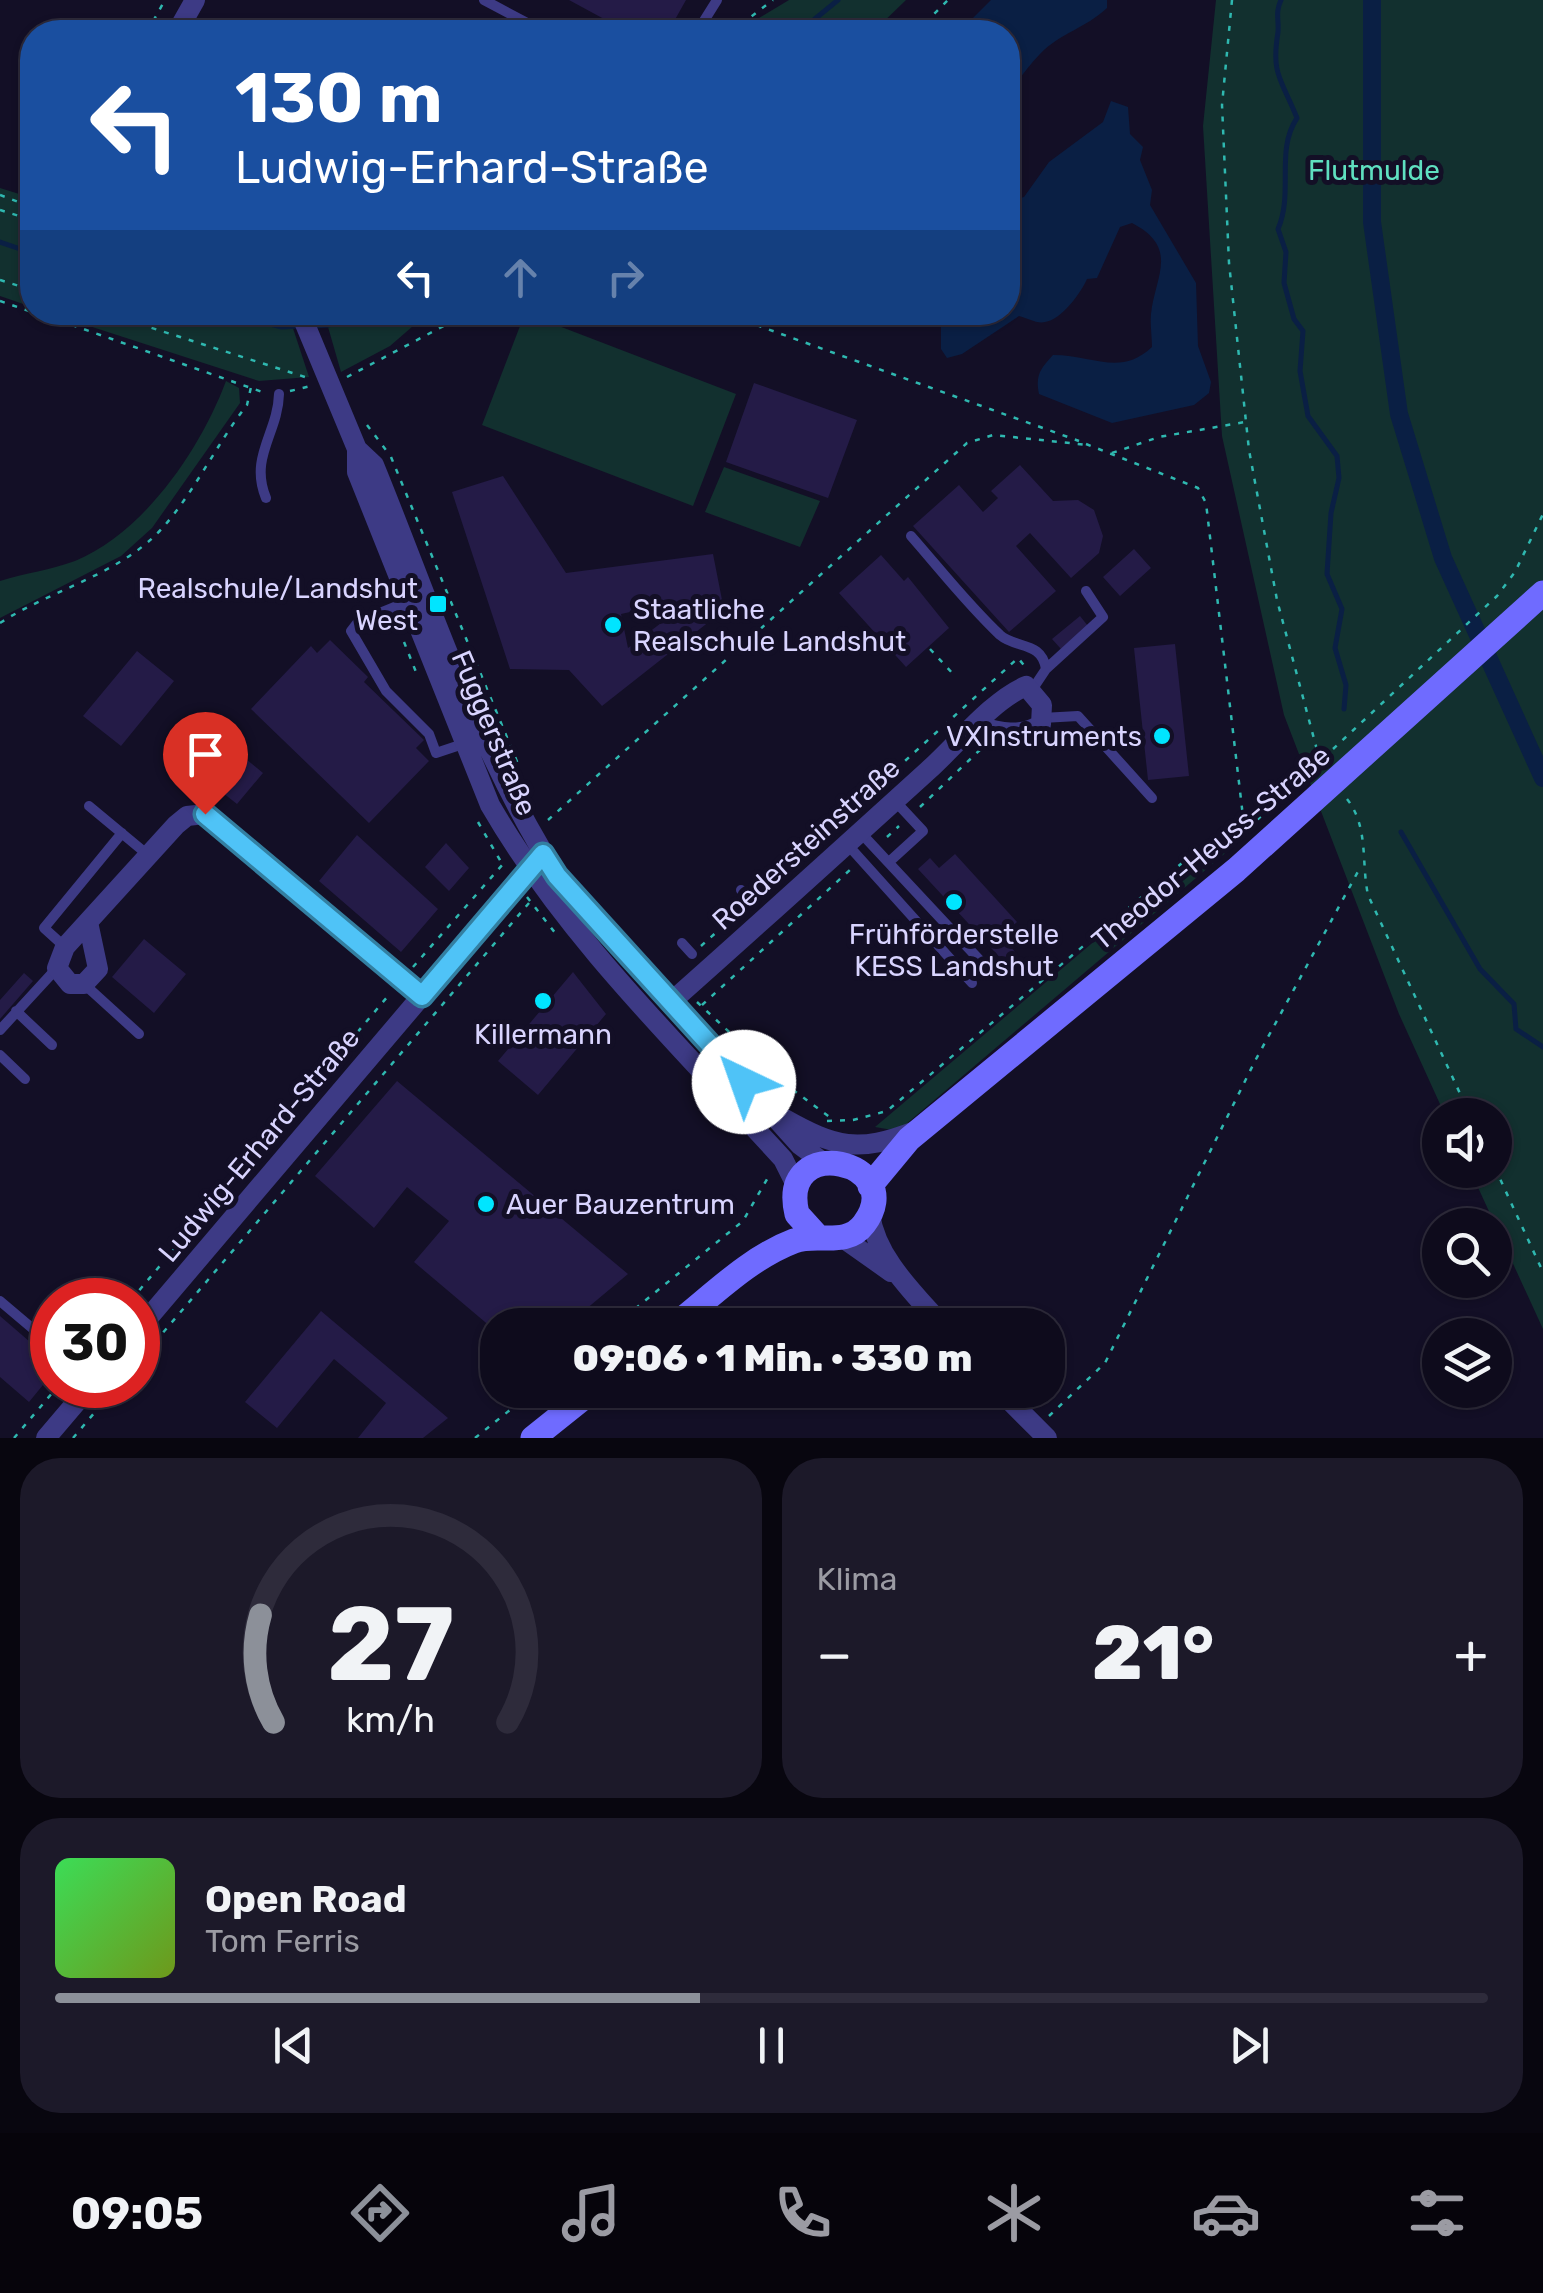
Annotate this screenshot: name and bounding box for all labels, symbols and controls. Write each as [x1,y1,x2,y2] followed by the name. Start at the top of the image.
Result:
[235,57,443,140] text: 130 m
[70,60,200,190] icon: left
[235,141,709,194] text: Ludwig-Erhard-Straße
[1308,154,1440,187] park label: Flutmulde
[388,250,443,305] icon: left
[493,250,548,305] icon: ahead
[598,250,653,305] icon: right
[137,572,418,637] place label: Realschule/Landshut West
[427,593,449,615] marker: Realschule/Landshut West
[633,593,906,658] place label: Staatliche Realschule Landshut
[602,614,624,636] marker: Staatliche Realschule Landshut
[444,646,544,820] street label: Fuggerstraße
[163,712,248,815] pin
[946,720,1142,753] place label: VXInstruments
[1151,725,1173,747] marker: VXInstruments
[178,727,233,782] icon: arrive
[1085,739,1337,957] street label: Theodor-Heuss-Straße
[705,751,907,937] street label: Roedersteinstraße
[943,891,965,913] marker: Frühförderstelle KESS Landshut
[849,918,1059,983] place label: Frühförderstelle KESS Landshut
[532,990,554,1012] marker: Killermann
[474,1018,612,1051] place label: Killermann
[152,1022,366,1268] street label: Ludwig-Erhard-Straße
[692,1030,796,1134] position arrow
[1422,1098,1512,1408] map controls
[1422,1098,1512,1188] button: sound
[506,1188,735,1221] place label: Auer Bauzentrum
[475,1193,497,1215] marker: Auer Bauzentrum
[1422,1208,1512,1298] button: search
[30,1278,160,1408] speed limit sign: 30
[1422,1318,1512,1408] button: layers
[573,1335,972,1381] text: 09:06 · 1 Min. · 330 m
[817,1560,897,1598] text: Klima
[327,1583,454,1706] text: 27
[1092,1609,1214,1698] text: 21°
[817,1622,852,1687] text: −
[1454,1622,1488,1687] text: +
[346,1699,435,1741] text: km/h
[205,1876,407,1922] text: Open Road
[205,1922,360,1960] text: Tom Ferris
[266,2018,321,2073] icon: previous
[744,2018,799,2073] icon: pause
[1222,2018,1277,2073] icon: next
[345,2178,415,2248] icon: directions
[556,2178,626,2248] icon: music
[768,2178,838,2248] icon: phone
[979,2178,1049,2248] icon: climate
[1191,2178,1261,2248] icon: car
[1402,2178,1472,2248] icon: filters
[71,2187,203,2240] text: 09:05

